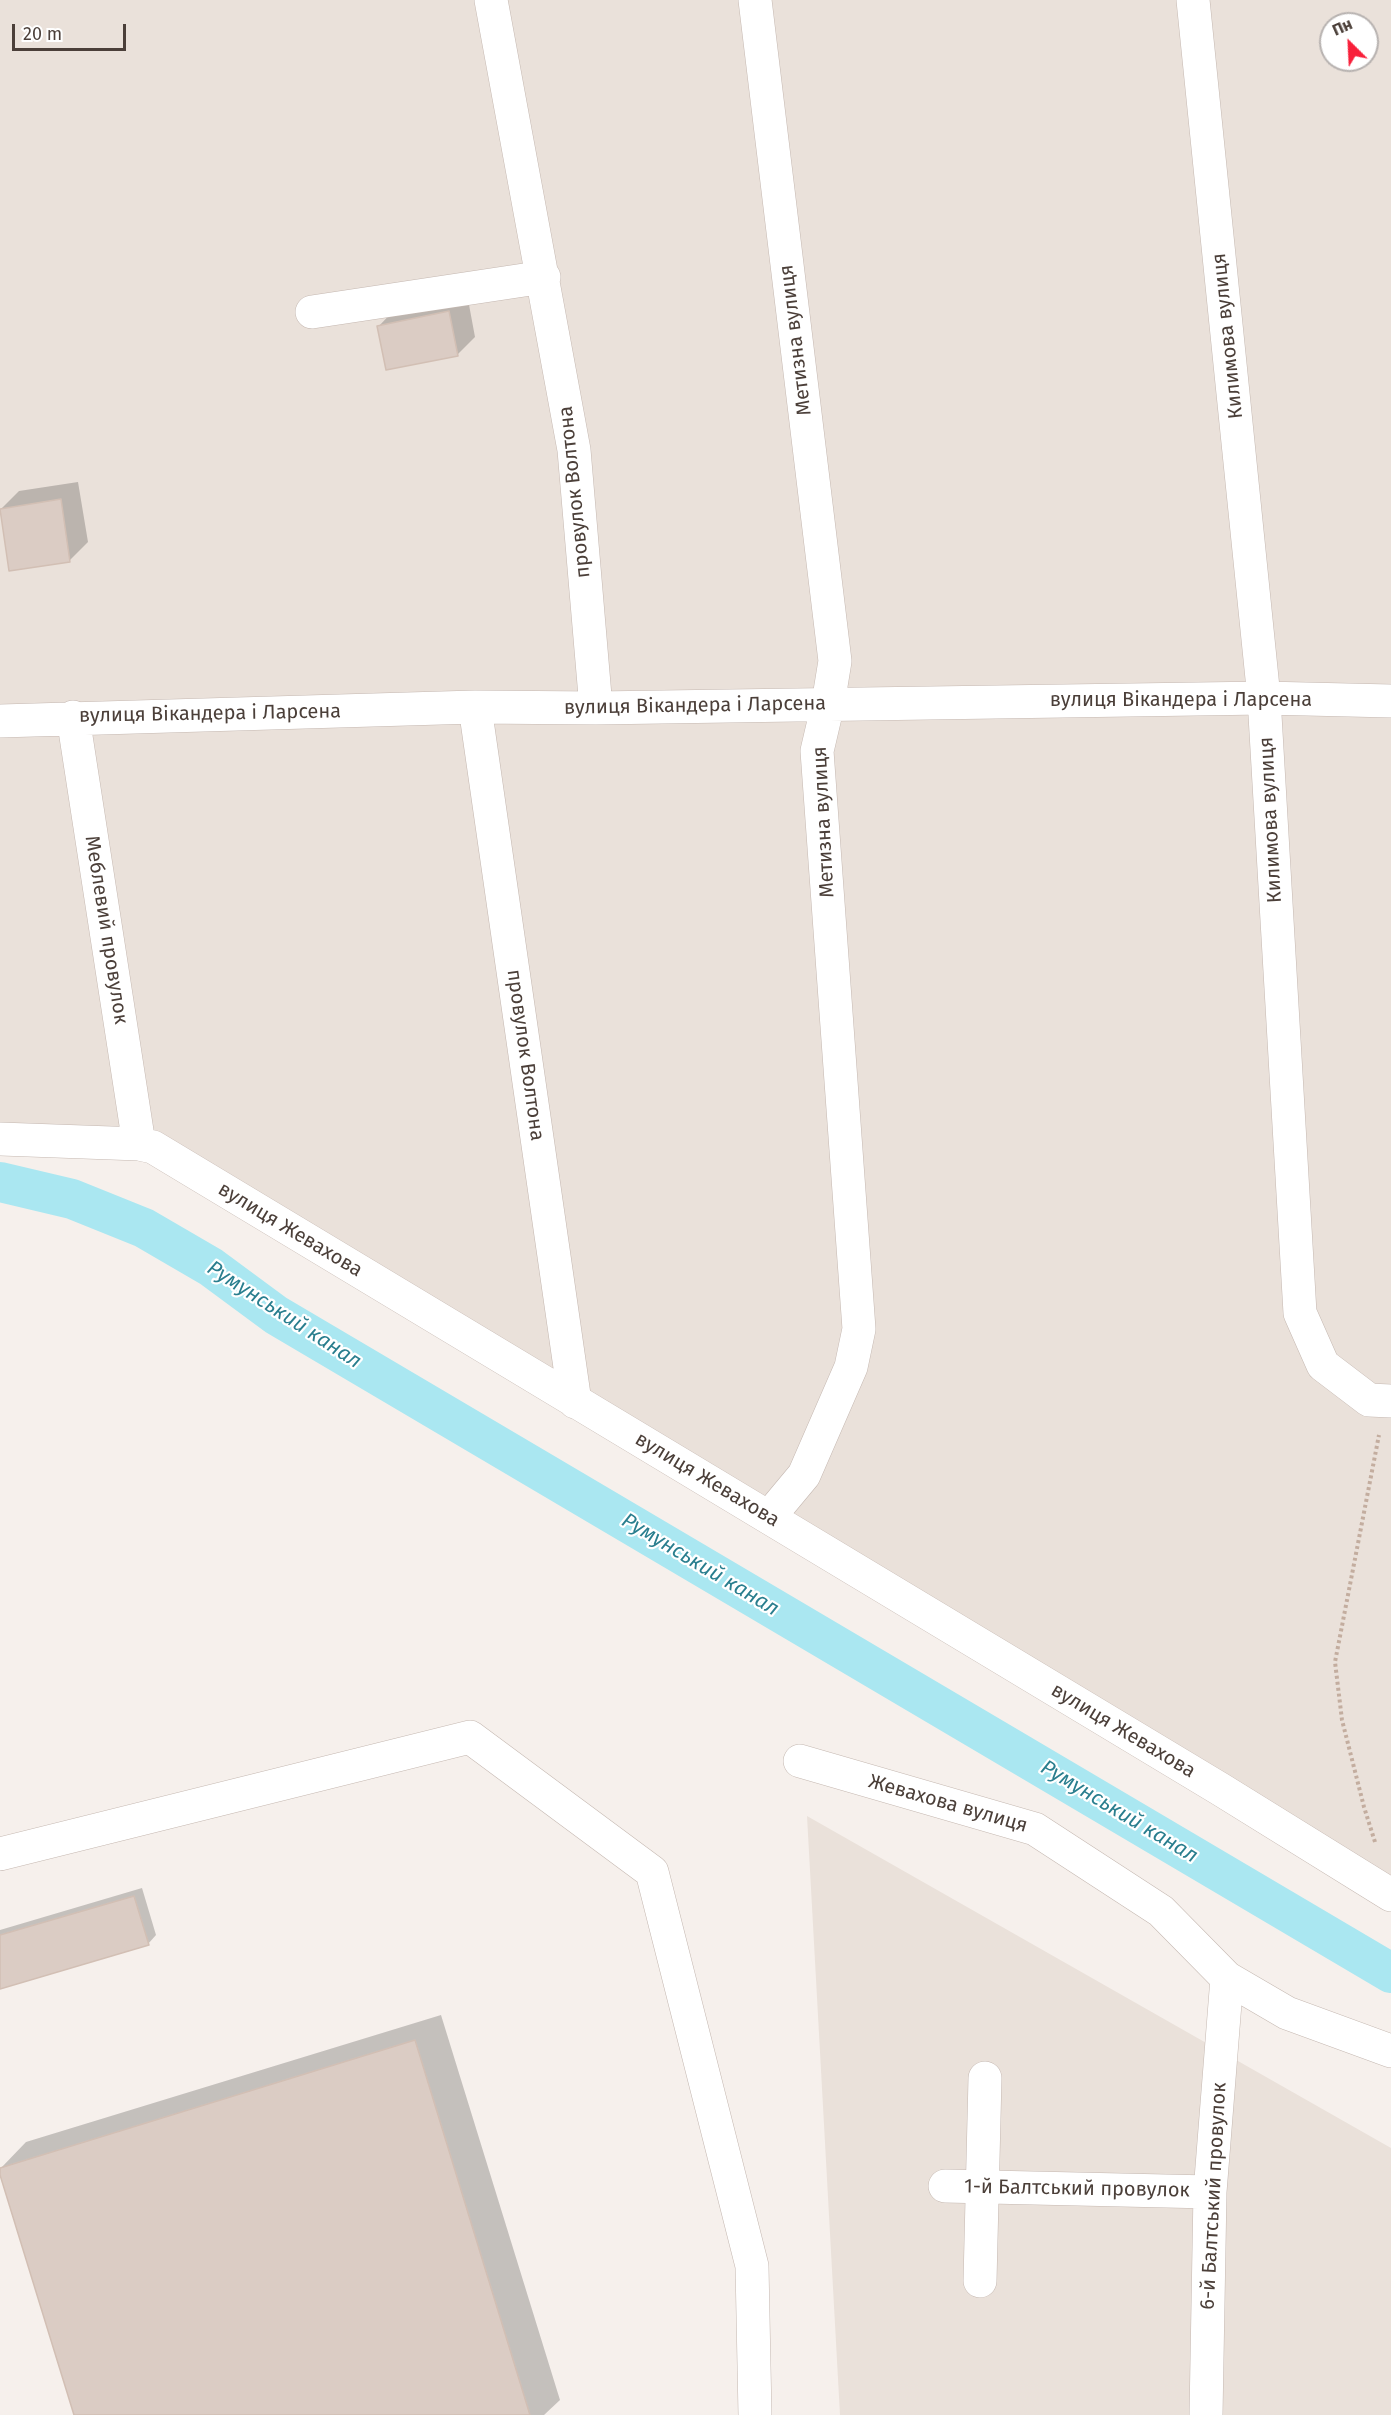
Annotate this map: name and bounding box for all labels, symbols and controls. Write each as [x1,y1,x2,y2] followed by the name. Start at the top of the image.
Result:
[15,12,129,50] scale bar
[1319,12,1379,72] north arrow
[1329,14,1355,40] text: Пн
[23,23,62,45] text: 20 m
[1207,252,1249,420] street label: Килимова вулиця
[775,263,817,417] street label: Метизна вулиця
[554,405,596,579] street label: провулок Волтона
[1050,688,1312,712] street label: вулиця Вікандера і Ларсена
[564,692,826,720] street label: вулиця Вікандера і Ларсена
[79,700,341,728] street label: вулиця Вікандера і Ларсена
[1255,736,1287,904] street label: Килимова вулиця
[808,746,840,898] street label: Метизна вулиця
[79,834,133,1026] street label: Меблевий провулок
[501,968,549,1142] street label: провулок Волтона
[213,1177,367,1283] street label: вулиця Жевахова
[202,1256,366,1374] water label: Румунський канал
[630,1427,784,1533] street label: вулиця Жевахова
[617,1508,783,1622] water label: Румунський канал
[1046,1678,1200,1784] street label: вулиця Жевахова
[1036,1755,1202,1869] water label: Румунський канал
[866,1770,1030,1838] street label: Жевахова вулиця
[1196,2082,1232,2310] street label: 6-й Балтський провулок
[964,2175,1190,2203] street label: 1-й Балтський провулок

